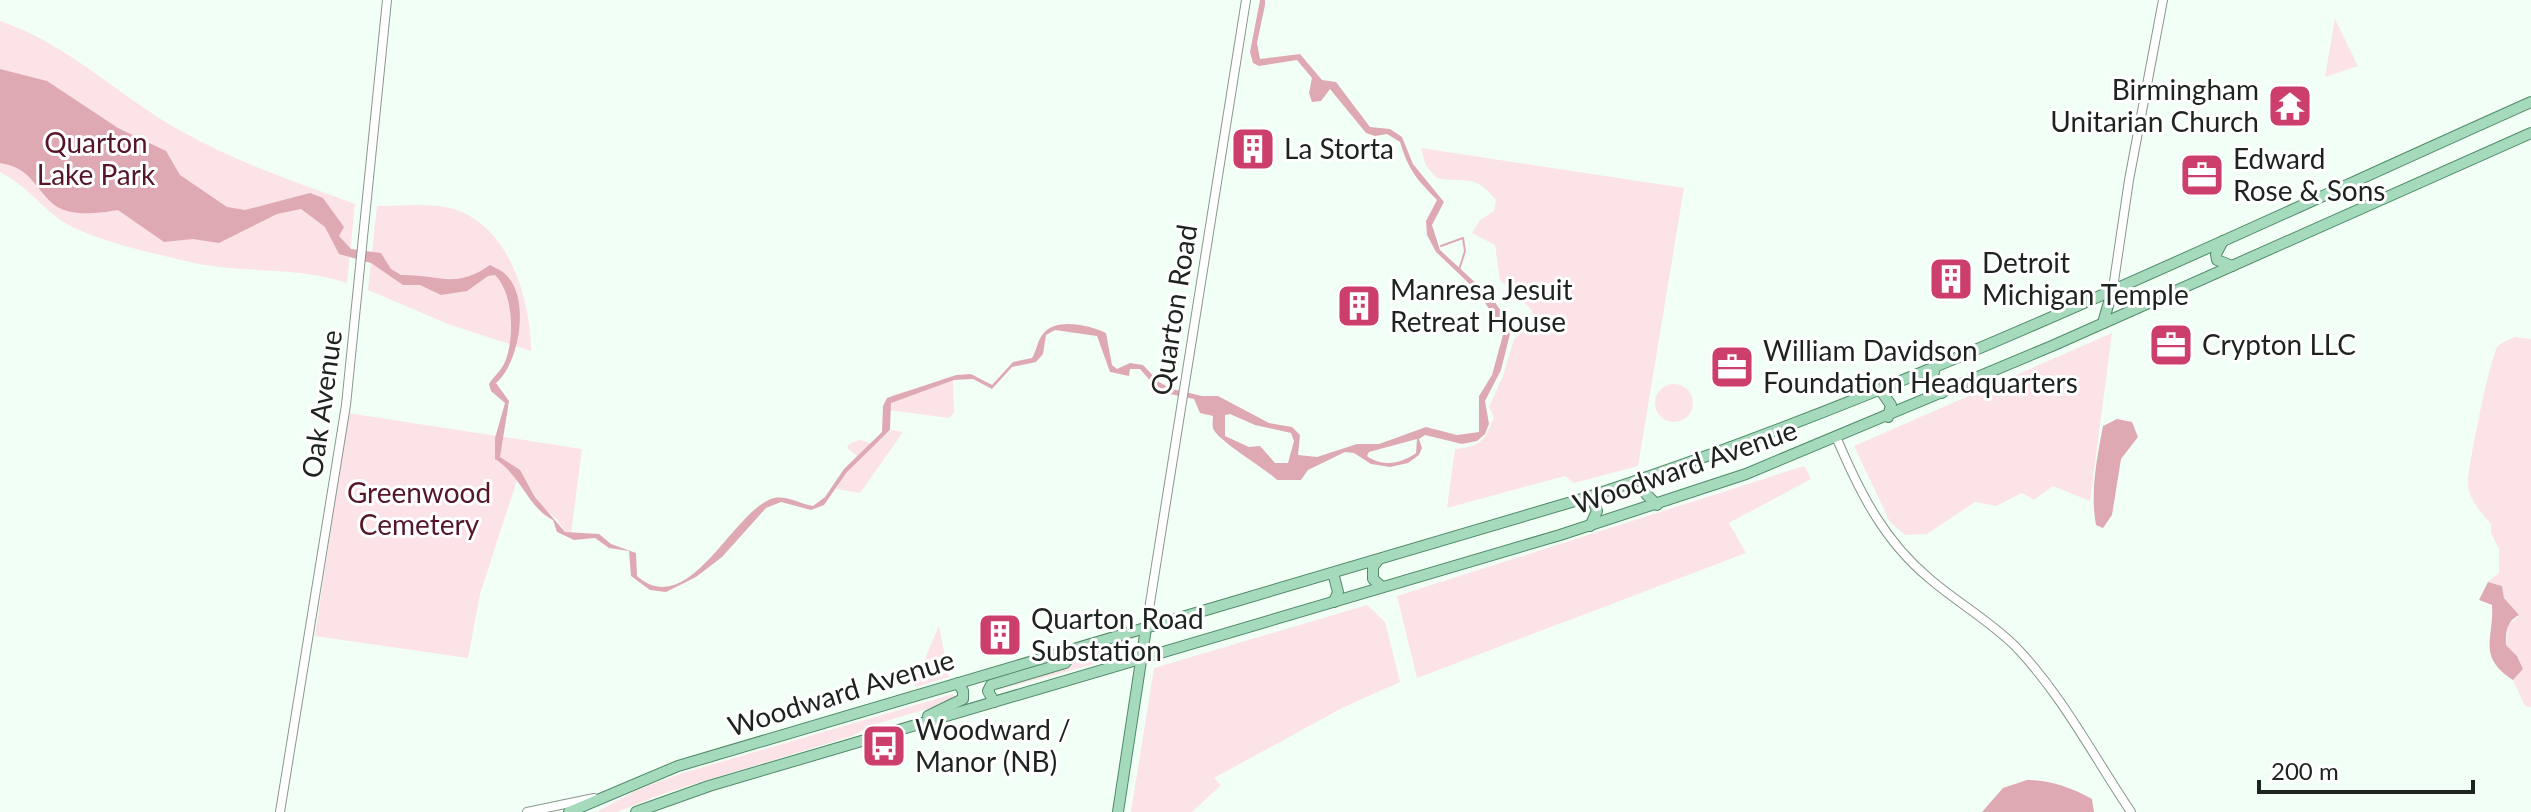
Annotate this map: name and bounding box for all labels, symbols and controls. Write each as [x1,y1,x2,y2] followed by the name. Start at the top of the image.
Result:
[2050,72,2259,138] place label: Birmingham Unitarian Church
[2266,82,2314,130] temple icon: Birmingham Unitarian Church
[37,125,156,191] park label: Quarton Lake Park
[1229,125,1277,173] building icon: La Storta
[1284,131,1394,165] place label: La Storta
[2233,141,2385,207] place label: Edward Rose & Sons
[2178,151,2226,199] office icon: Edward Rose & Sons
[1143,222,1203,398] street label: Quarton Road
[1982,245,2189,311] place label: Detroit Michigan Temple
[1927,255,1975,303] building icon: Detroit Michigan Temple
[1390,272,1573,338] place label: Manresa Jesuit Retreat House
[1335,282,1383,330] building icon: Manresa Jesuit Retreat House
[2147,321,2195,369] office icon: Crypton LLC
[2202,327,2356,361] place label: Crypton LLC
[294,328,348,480] street label: Oak Avenue
[1763,333,2078,399] place label: William Davidson Foundation Headquarters
[1708,343,1756,391] office icon: William Davidson Foundation Headquarters
[1568,412,1801,520] street label: Woodward Avenue
[347,475,491,541] park label: Greenwood Cemetery
[1031,601,1204,667] place label: Quarton Road Substation
[976,611,1024,659] building icon: Quarton Road Substation
[723,641,958,743] street label: Woodward Avenue
[915,712,1071,778] place label: Woodward / Manor (NB)
[860,722,908,770] bus stop icon: Woodward / Manor (NB)
[2259,744,2473,794] scale bar
[2271,756,2339,785] text: 200 m

